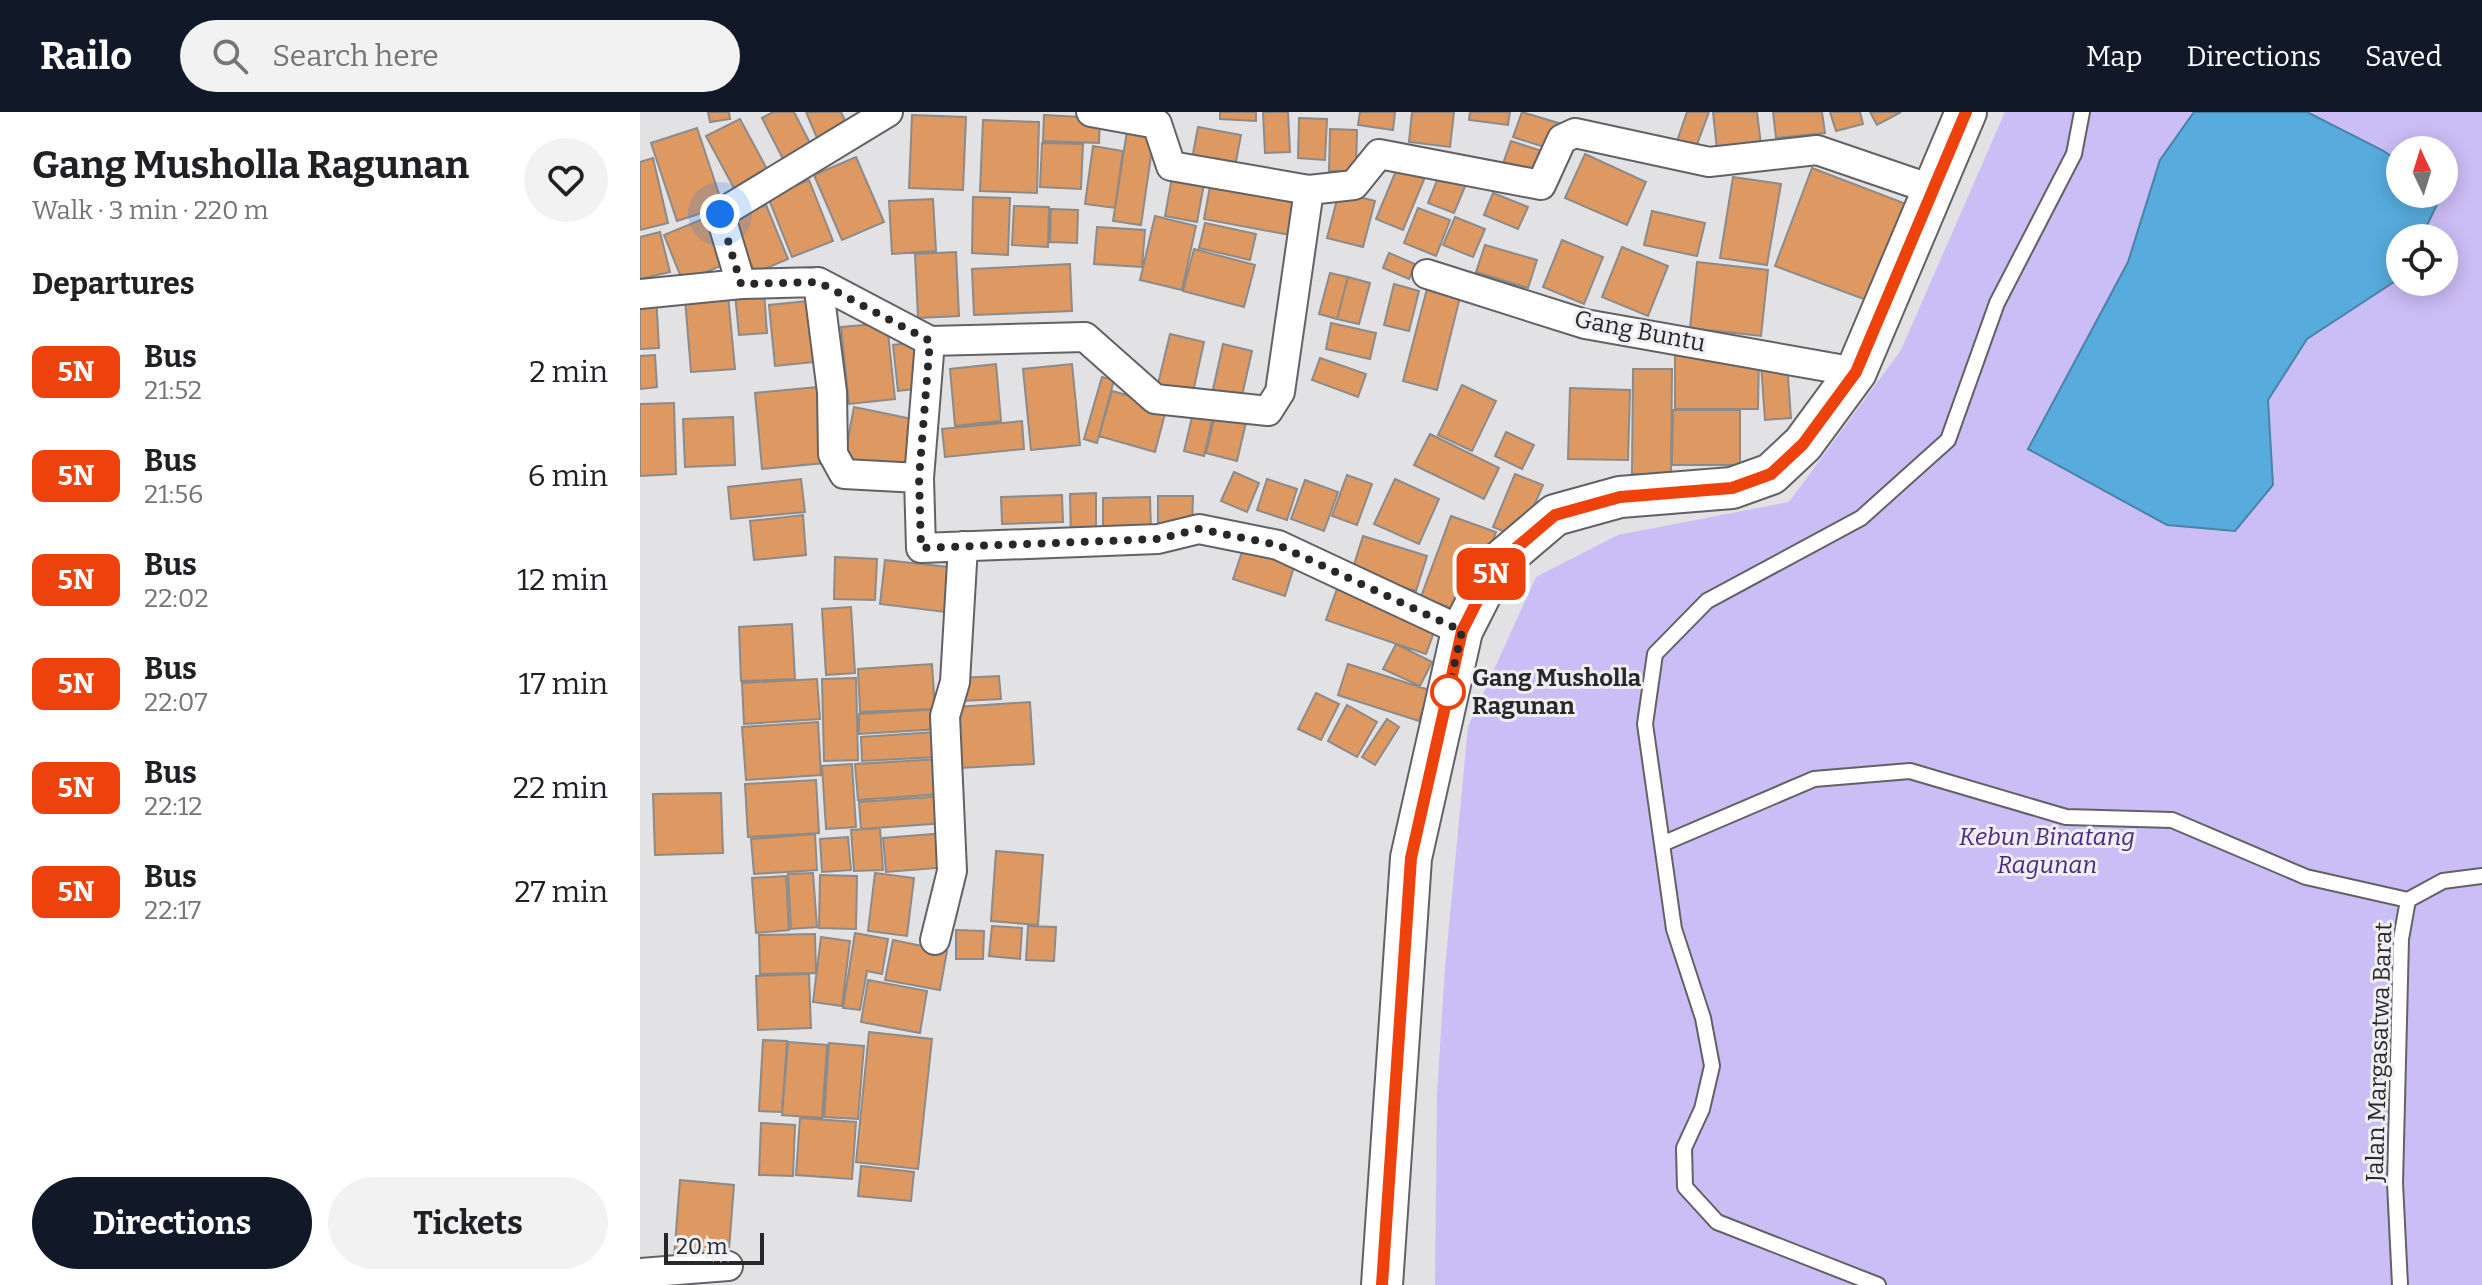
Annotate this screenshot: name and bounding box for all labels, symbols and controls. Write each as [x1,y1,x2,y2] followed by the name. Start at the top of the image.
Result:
[180,20,740,92] search box
[40,33,132,79] text: Railo
[208,34,252,78] icon: search
[272,38,439,74] text: Search here
[2086,40,2142,73] text: Map
[2186,40,2321,73] text: Directions
[2365,40,2442,73] text: Saved
[2386,136,2458,208] north arrow
[2386,136,2458,296] map controls
[524,138,608,222] button: heart
[32,142,469,188] text: Gang Musholla Ragunan
[700,194,740,234] your location
[32,195,269,226] text: Walk · 3 min · 220 m
[2386,224,2458,296] button: locate
[32,266,195,302] text: Departures
[1572,305,1708,357] street label: Gang Buntu
[144,339,197,375] text: Bus
[529,354,608,390] text: 2 min
[58,355,94,388] text: 5N
[144,375,202,406] text: 21:52
[144,443,197,479] text: Bus
[528,458,608,494] text: 6 min
[58,459,94,492] text: 5N
[144,479,203,510] text: 21:56
[144,547,197,583] text: Bus
[1455,548,1527,600] line badge: 5N
[1473,557,1509,590] text: 5N
[517,562,608,598] text: 12 min
[58,563,94,596] text: 5N
[144,583,209,614] text: 22:02
[144,651,197,687] text: Bus
[1472,664,1642,720] place label: Gang Musholla Ragunan
[519,666,608,702] text: 17 min
[58,667,94,700] text: 5N
[1431,675,1465,709] marker: Gang Musholla Ragunan
[144,687,208,718] text: 22:07
[144,755,197,791] text: Bus
[513,770,608,806] text: 22 min
[58,771,94,804] text: 5N
[144,791,202,822] text: 22:12
[1959,823,2135,879] park label: Kebun Binatang Ragunan
[144,859,197,895] text: Bus
[514,874,608,910] text: 27 min
[58,875,94,908] text: 5N
[144,895,201,926] text: 22:17
[2360,921,2398,1184] street label: Jalan Margasatwa Barat
[32,1177,312,1269] button: Directions
[328,1177,608,1269] button: Tickets
[664,1229,764,1265] scale bar
[676,1233,727,1260] text: 20 m

